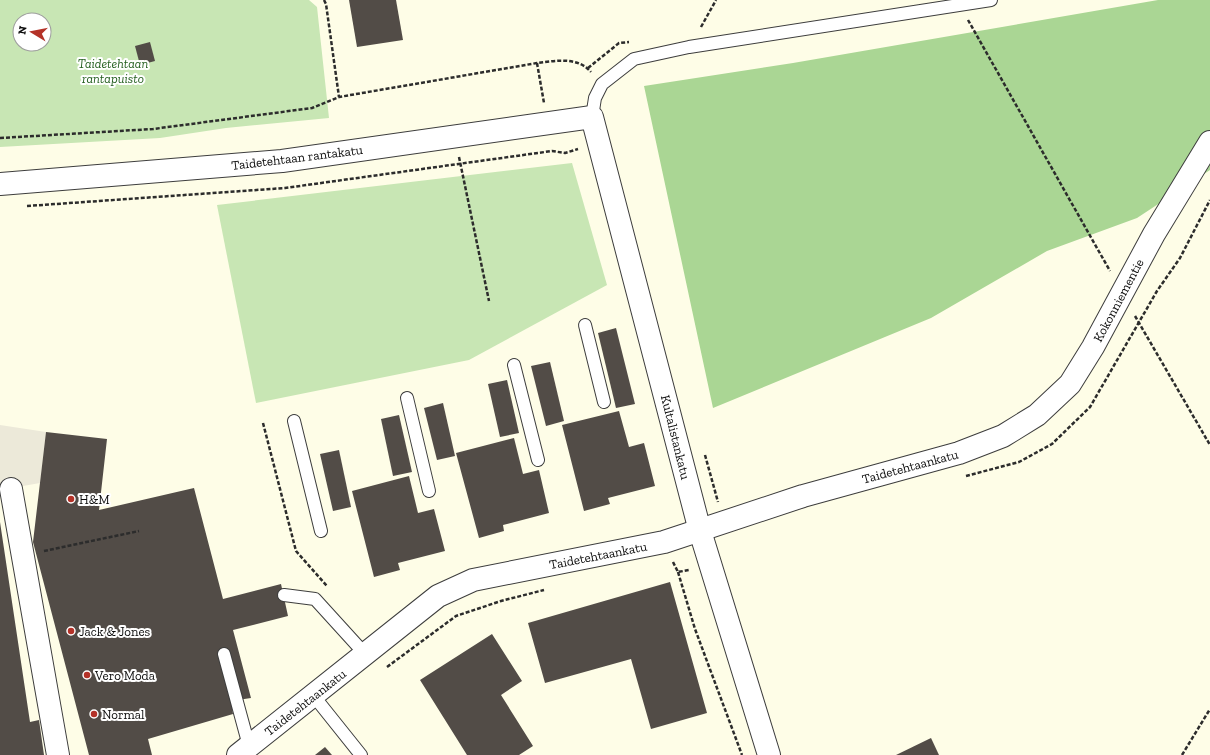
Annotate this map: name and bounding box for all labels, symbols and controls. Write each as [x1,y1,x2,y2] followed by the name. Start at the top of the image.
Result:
[12,12,52,52] north arrow
[16,24,30,36] text: N
[78,56,148,86] park label: Taidetehtaan rantapuisto
[230,142,364,173] street label: Taidetehtaan rantakatu
[1090,256,1147,344] street label: Kokonniementie
[658,393,693,482] street label: Kultalistankatu
[860,446,961,487] street label: Taidetehtaankatu
[79,492,110,507] place label: H&M
[66,494,76,504] marker: H&M
[548,539,649,572] street label: Taidetehtaankatu
[79,624,151,639] place label: Jack & Jones
[66,626,76,636] marker: Jack & Jones
[262,666,350,739] street label: Taidetehtaankatu
[94,668,156,683] place label: Vero Moda
[82,670,92,680] marker: Vero Moda
[102,707,145,722] place label: Normal
[89,709,99,719] marker: Normal

